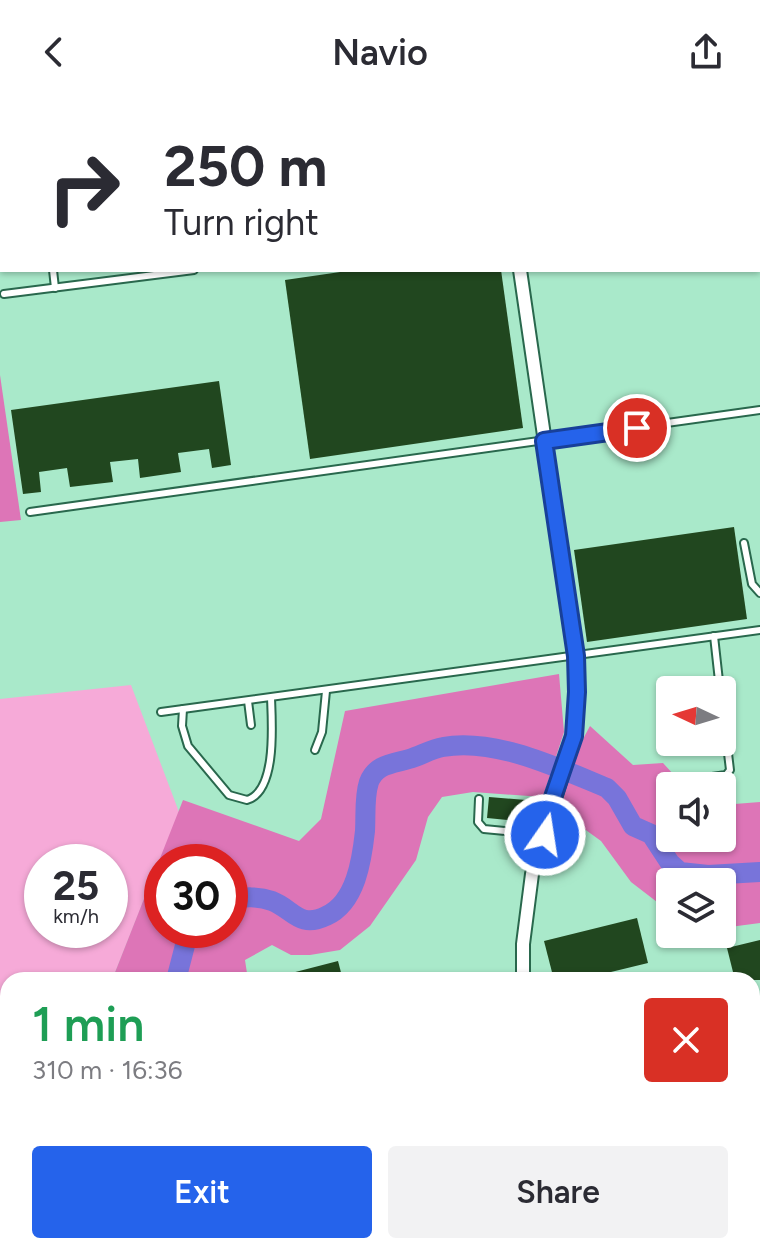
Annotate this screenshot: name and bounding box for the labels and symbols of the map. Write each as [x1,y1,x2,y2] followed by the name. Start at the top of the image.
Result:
[603,394,671,462] pin
[656,676,736,756] north arrow
[503,793,587,877] position arrow
[144,844,248,948] speed limit sign: 30

